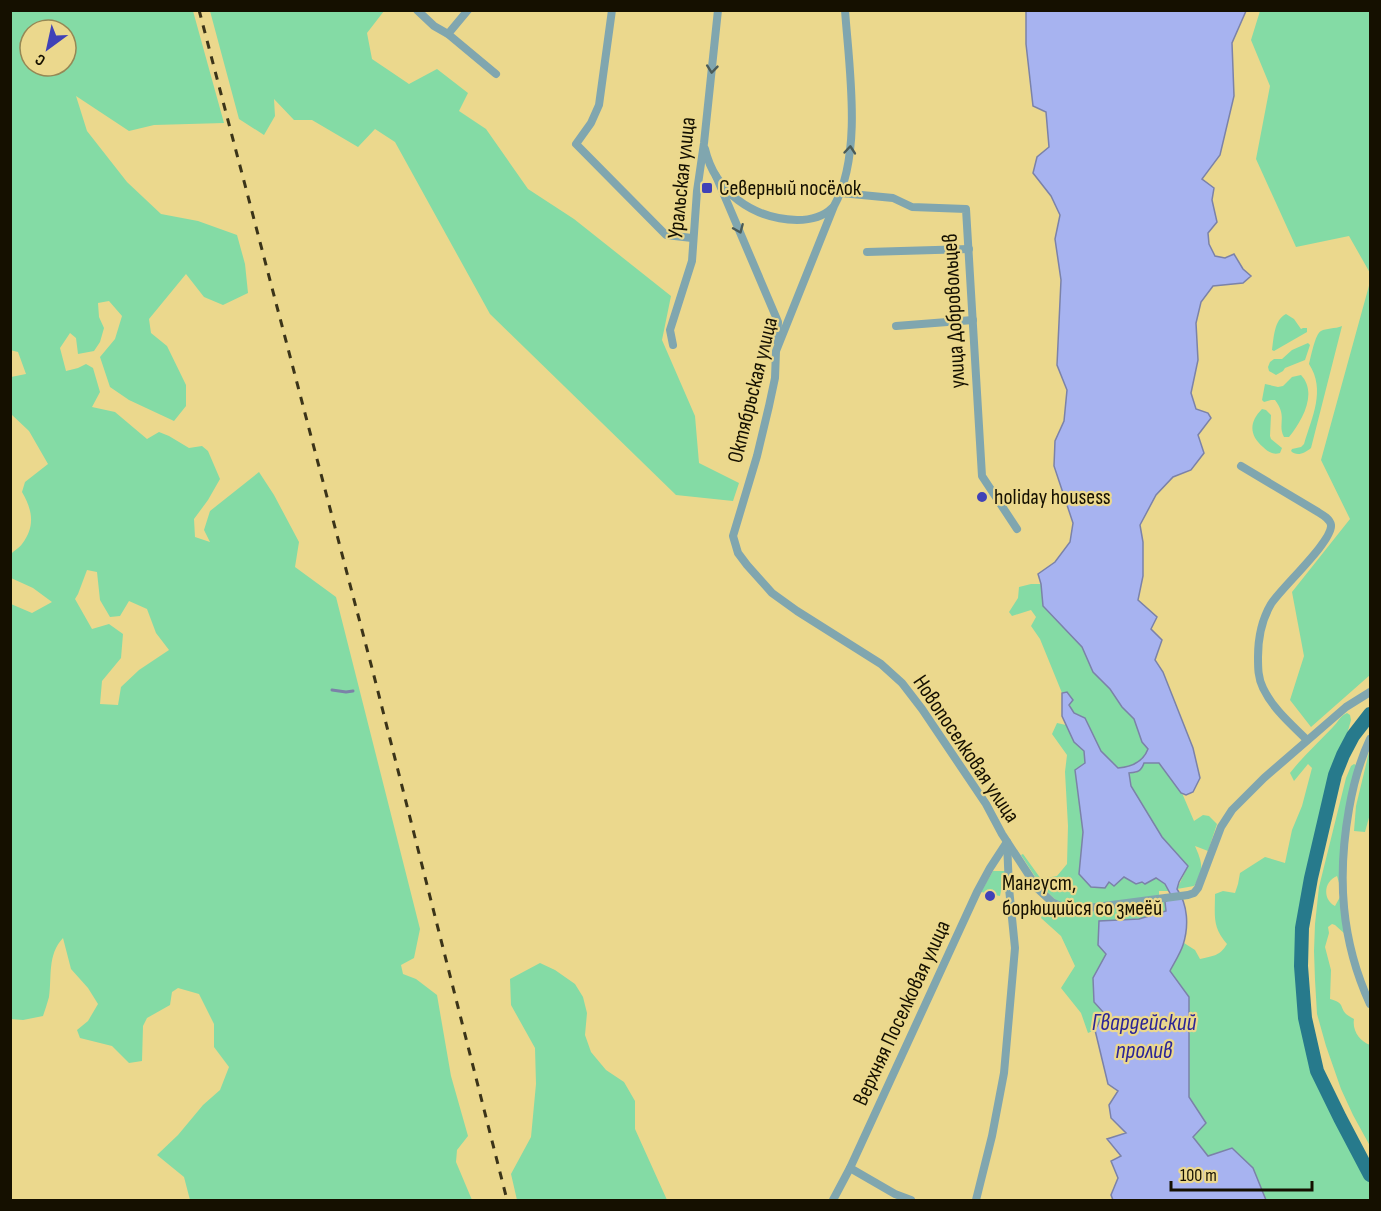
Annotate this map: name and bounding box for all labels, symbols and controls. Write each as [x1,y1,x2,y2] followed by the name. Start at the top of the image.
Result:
[18,18,78,78] north arrow
[32,49,49,70] text: С
[706,64,719,73] one-way arrow
[662,116,702,240] street label: Уральская улица
[843,145,856,154] one-way arrow
[719,175,862,202] place label: Северный посёлок
[700,181,714,195] marker: Северный посёлок
[732,223,744,234] one-way arrow
[936,233,972,389] street label: улица Добровольцев
[722,314,784,466] street label: Октябрьская улица
[994,484,1111,511] place label: holiday housess
[975,490,989,504] marker: holiday housess
[907,670,1025,828] street label: Новопоселковая улица
[1002,870,1162,922] place label: Мангуст, борющийся со змеёй
[983,889,997,903] marker: Мангуст, борющийся со змеёй
[847,916,957,1110] street label: Верхняя Поселковая улица
[1092,1008,1196,1065] water label: Гвардейский пролив
[1171,1154,1312,1192] scale bar
[1180,1165,1217,1186] text: 100 m

